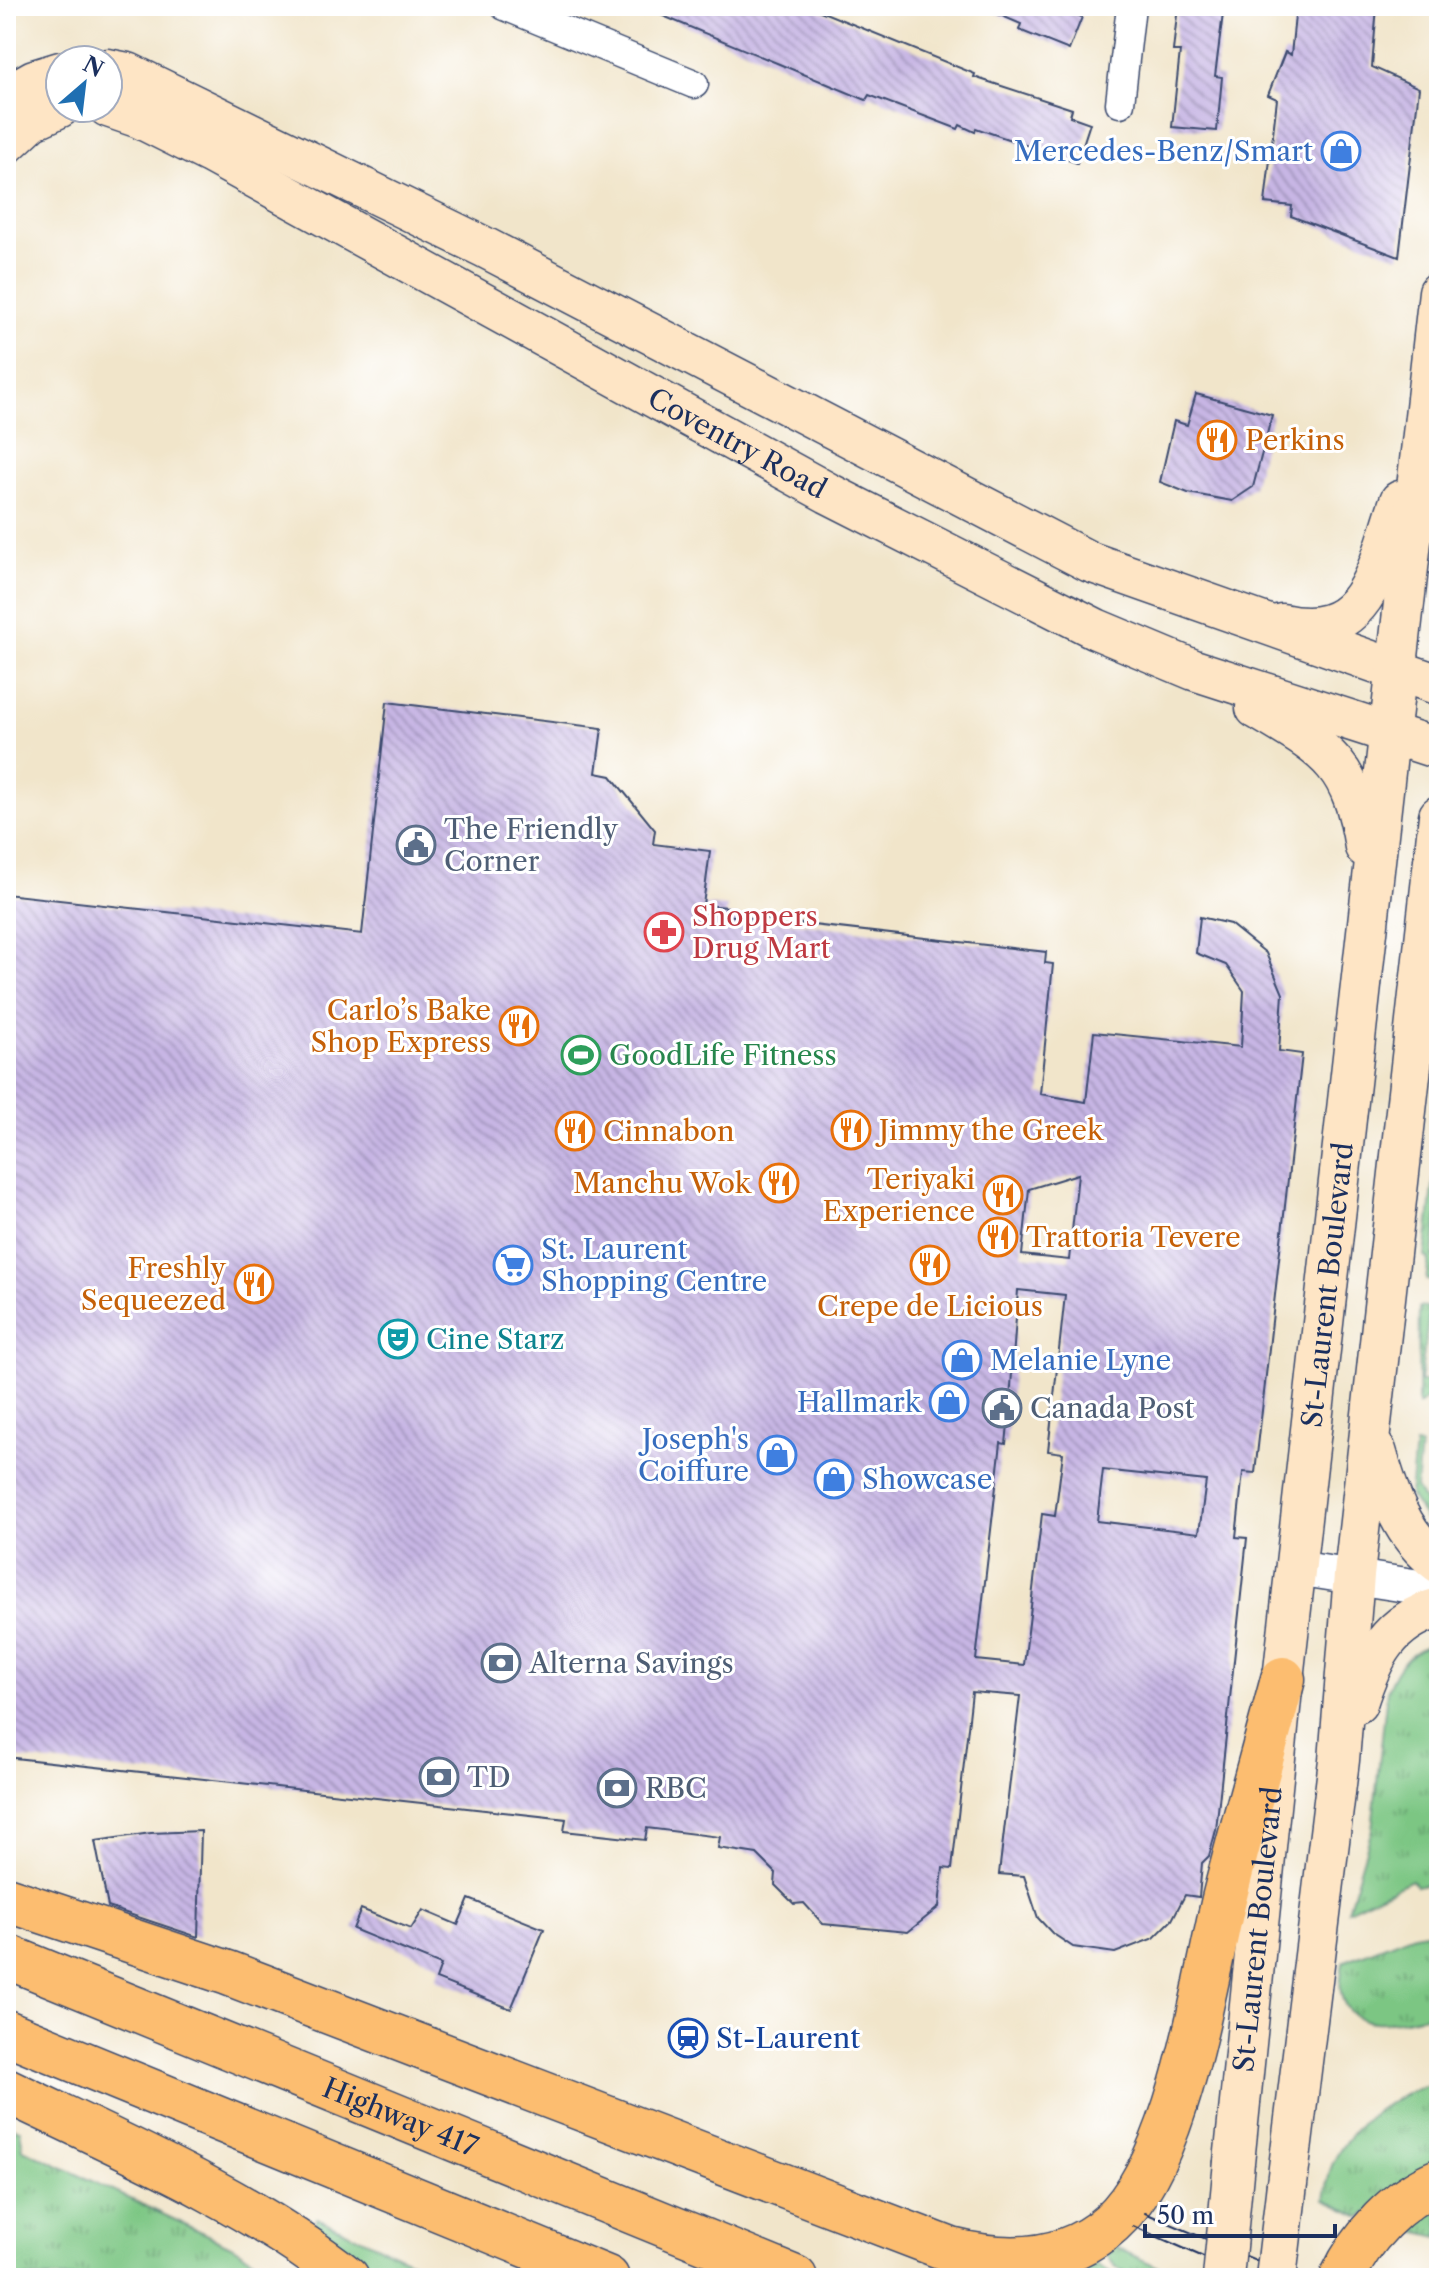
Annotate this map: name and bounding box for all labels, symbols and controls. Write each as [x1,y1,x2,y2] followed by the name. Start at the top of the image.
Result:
[44,44,124,124] north arrow
[78,50,108,83] text: N
[1320,130,1362,172] shop icon: Mercedes-Benz/Smart
[1014,134,1313,168] place label: Mercedes-Benz/Smart
[642,380,833,506] street label: Coventry Road
[1196,419,1238,461] restaurant icon: Perkins
[1245,423,1345,457] place label: Perkins
[444,812,618,878] place label: The Friendly Corner
[395,824,437,866] public building icon: The Friendly Corner
[692,899,831,965] place label: Shoppers Drug Mart
[643,911,685,953] pharmacy icon: Shoppers Drug Mart
[310,993,491,1059] place label: Carlo’s Bake Shop Express
[498,1005,540,1047] restaurant icon: Carlo’s Bake Shop Express
[560,1034,602,1076] sports icon: GoodLife Fitness
[609,1038,837,1072] place label: GoodLife Fitness
[830,1109,872,1151] restaurant icon: Jimmy the Greek
[554,1110,596,1152] restaurant icon: Cinnabon
[875,1113,1105,1147] place label: Jimmy the Greek
[603,1114,735,1148] place label: Cinnabon
[1294,1141,1360,1429] street label: St-Laurent Boulevard
[758,1162,800,1204] restaurant icon: Manchu Wok
[823,1162,975,1228] place label: Teriyaki Experience
[573,1166,753,1200] place label: Manchu Wok
[982,1174,1024,1216] restaurant icon: Teriyaki Experience
[977,1216,1019,1258] restaurant icon: Trattoria Tevere
[1026,1220,1241,1254] place label: Trattoria Tevere
[541,1232,767,1298] place label: St. Laurent Shopping Centre
[492,1244,534,1286] supermarket icon: St. Laurent Shopping Centre
[909,1244,951,1286] restaurant icon: Crepe de Licious
[81,1251,226,1317] place label: Freshly Sequeezed
[233,1263,275,1305] restaurant icon: Freshly Sequeezed
[817,1289,1043,1323] place label: Crepe de Licious
[377,1318,419,1360] theatre icon: Cine Starz
[426,1322,564,1356] place label: Cine Starz
[941,1339,983,1381] shop icon: Melanie Lyne
[990,1343,1171,1377] place label: Melanie Lyne
[928,1381,970,1423] shop icon: Hallmark
[797,1385,923,1419] place label: Hallmark
[981,1387,1023,1429] public building icon: Canada Post
[1030,1391,1195,1425] place label: Canada Post
[638,1422,749,1488] place label: Joseph's Coiffure
[756,1434,798,1476] shop icon: Joseph's Coiffure
[813,1458,855,1500] shop icon: Showcase
[862,1462,992,1496] place label: Showcase
[480,1642,522,1684] bank icon: Alterna Savings
[528,1646,734,1680] place label: Alterna Savings
[418,1756,460,1798] bank icon: TD
[467,1760,511,1794] place label: TD
[596,1767,638,1809] bank icon: RBC
[645,1771,707,1805] place label: RBC
[1226,1785,1289,2074] street label: St-Laurent Boulevard
[667,2017,709,2059] station icon: St-Laurent
[716,2021,860,2055] place label: St-Laurent
[318,2070,483,2164] street label: Highway 417
[1145,2188,1335,2238] scale bar
[1157,2201,1214,2230] text: 50 m

